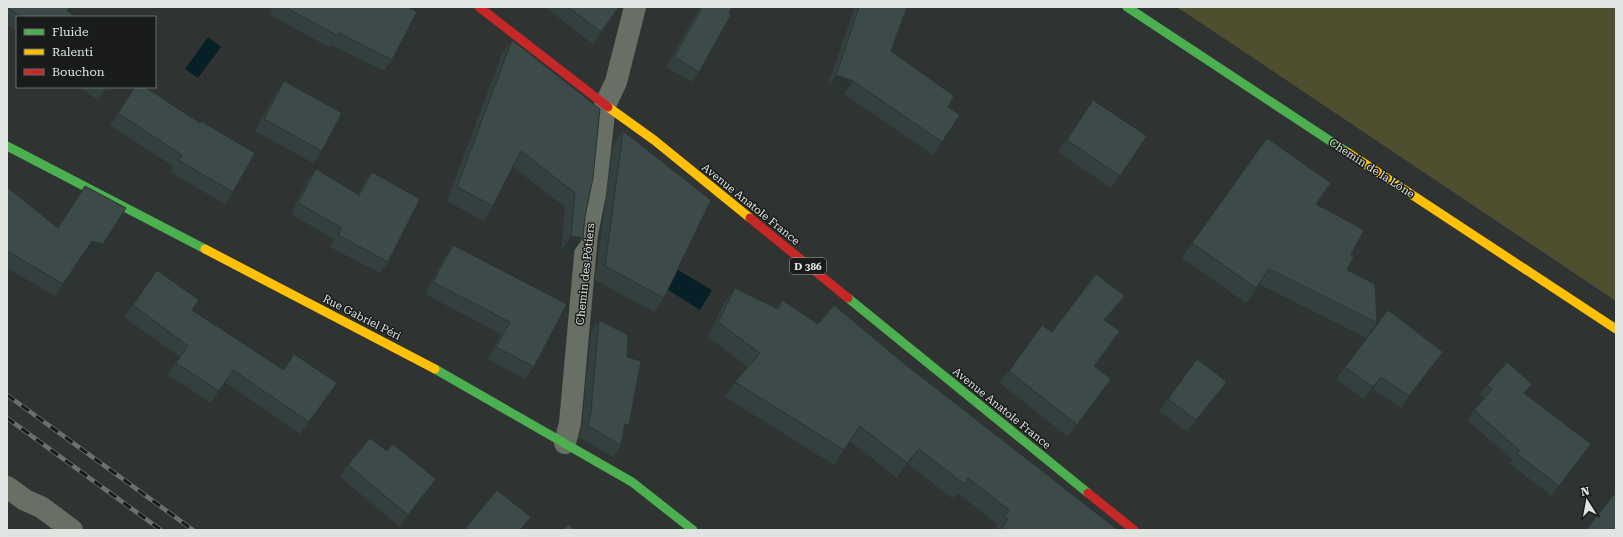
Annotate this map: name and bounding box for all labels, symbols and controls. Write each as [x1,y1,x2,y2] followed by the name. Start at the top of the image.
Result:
[16,16,156,88] legend
[52,25,89,39] text: Fluide
[52,45,93,59] text: Ralenti
[52,65,105,79] text: Bouchon
[1327,136,1417,201] street label: Chemin de la Lône
[699,161,802,248] street label: Avenue Anatole France
[574,222,597,326] street label: Chemin des Pôtiers
[790,258,826,274] road number: D 386
[321,292,403,343] street label: Rue Gabriel Péri
[950,365,1053,452] street label: Avenue Anatole France
[1567,481,1607,521] north arrow
[1580,484,1591,499] text: N

